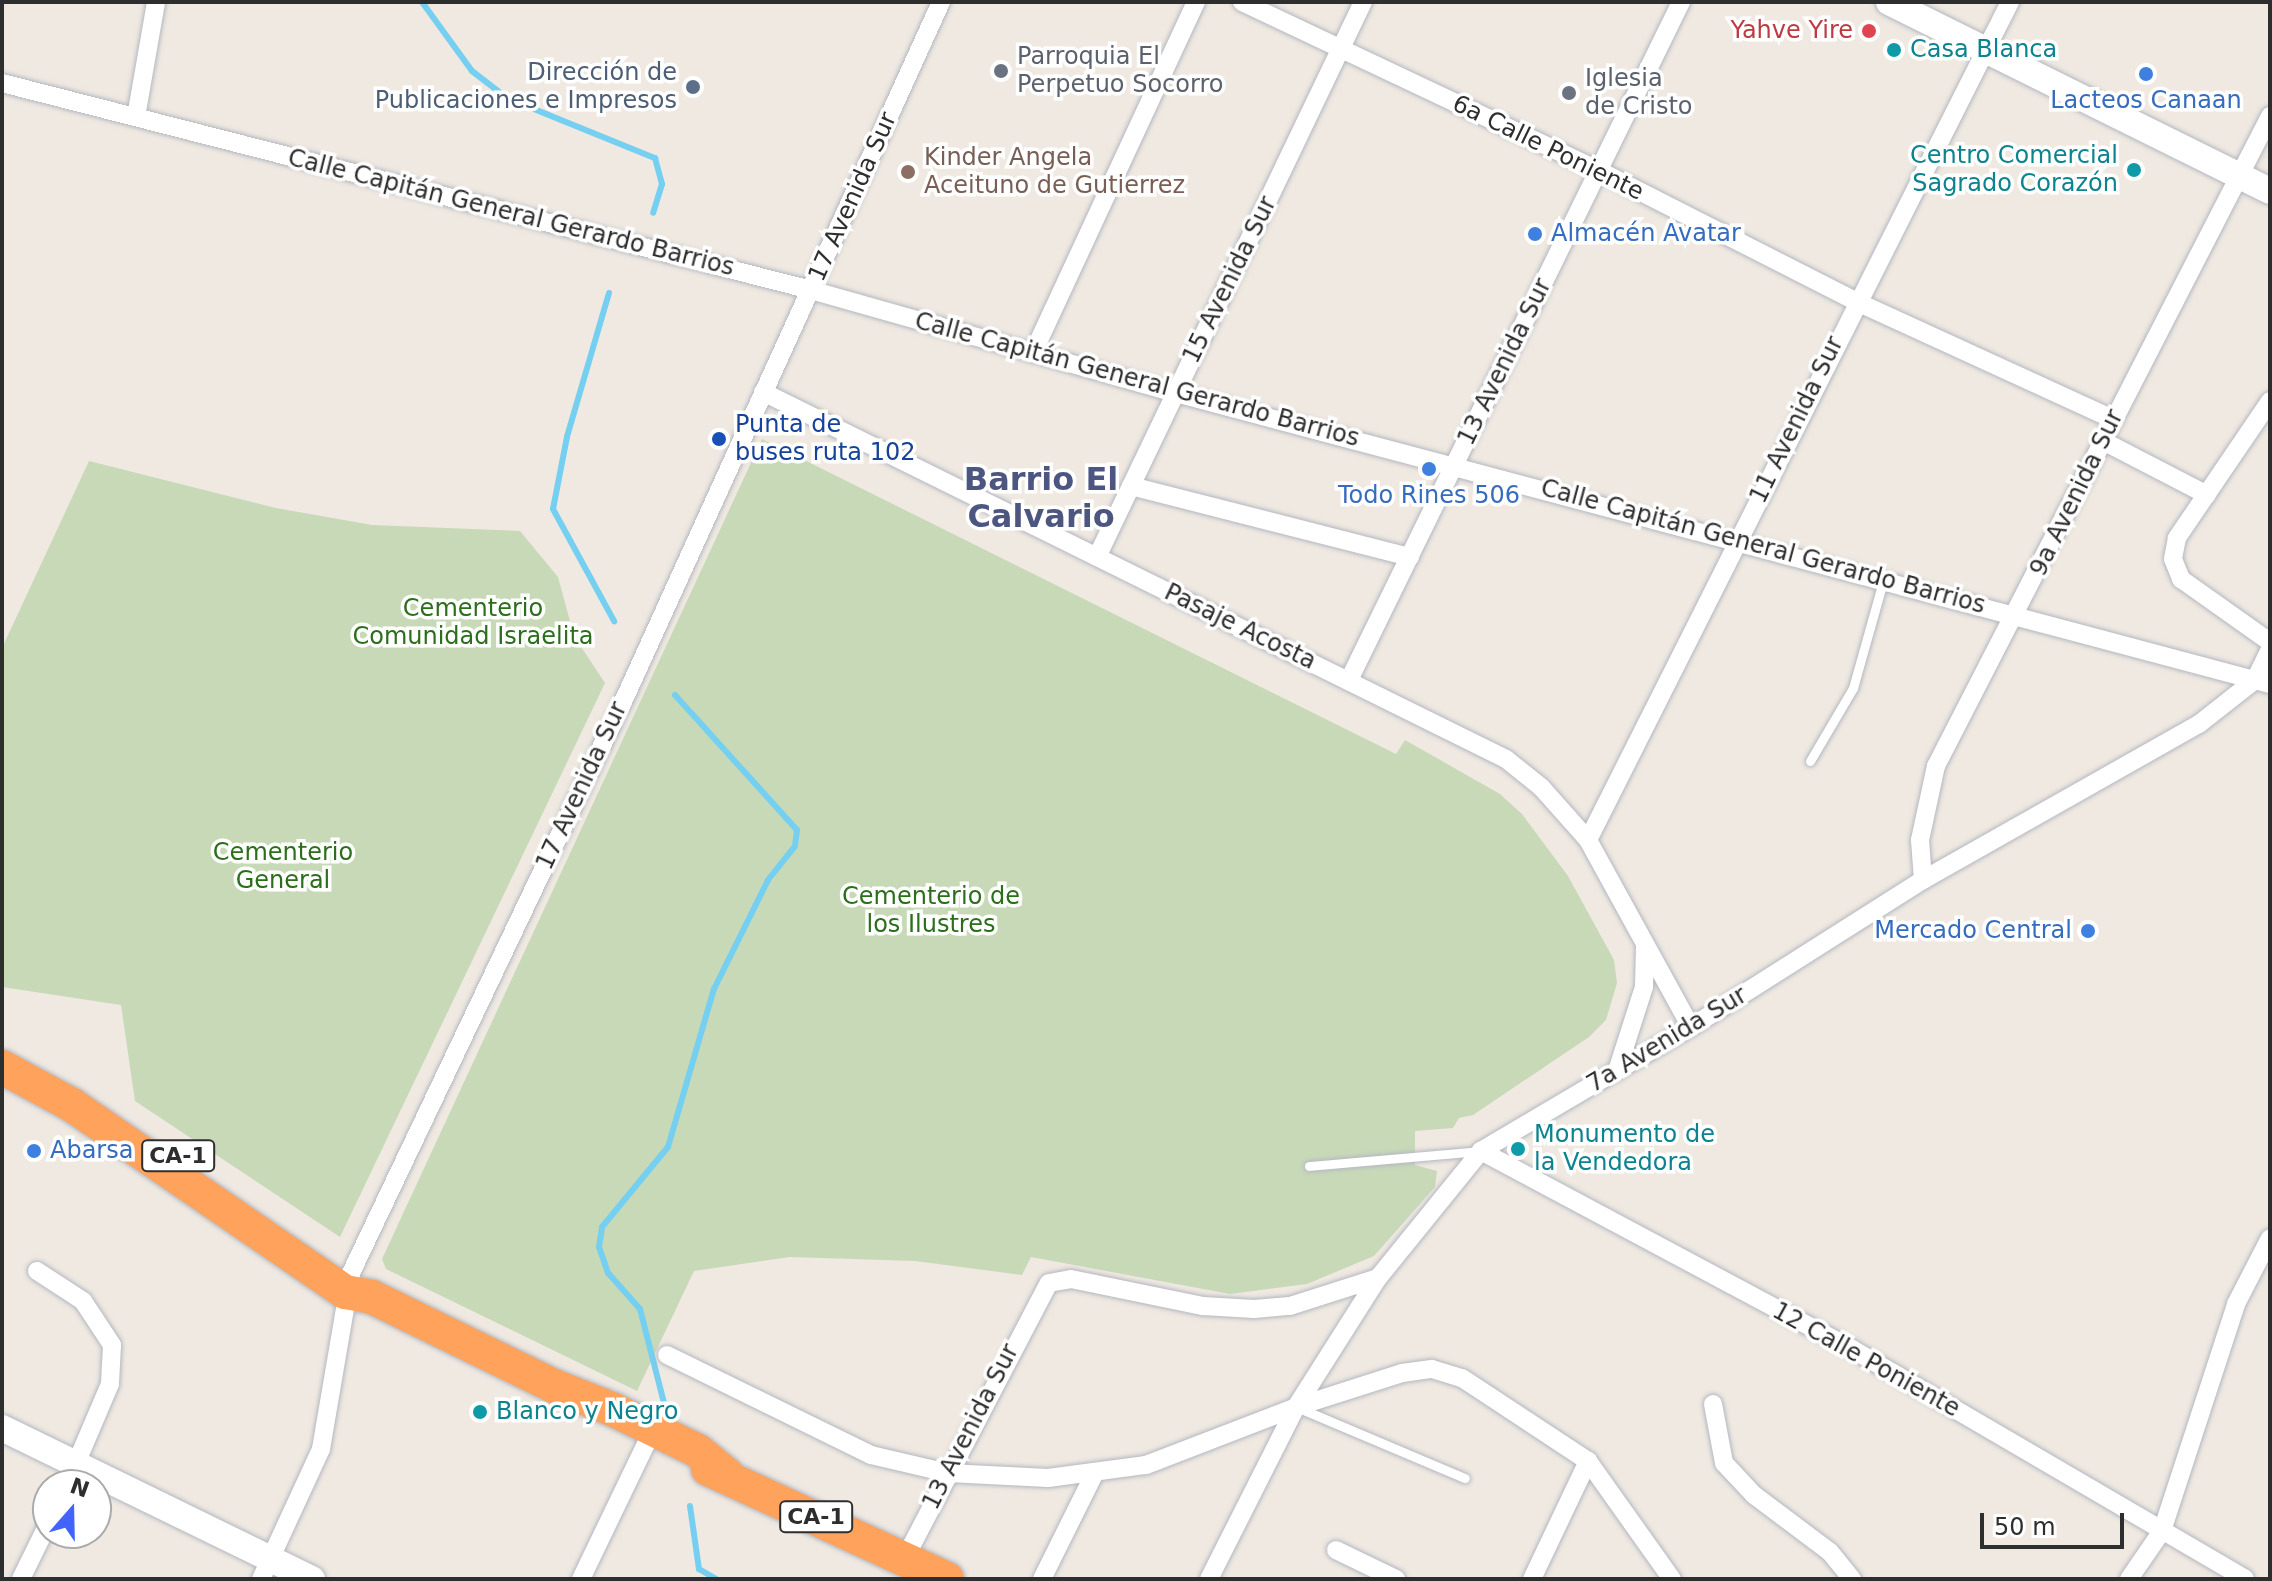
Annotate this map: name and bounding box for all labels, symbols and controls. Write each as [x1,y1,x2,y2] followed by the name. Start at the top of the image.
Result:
[1731,17,1853,45] place label: Yahve Yire
[1860,22,1878,40] marker: Yahve Yire
[1910,36,2057,64] place label: Casa Blanca
[1885,41,1903,59] marker: Casa Blanca
[1017,43,1223,99] place label: Parroquia El Perpetuo Socorro
[375,59,677,115] place label: Dirección de Publicaciones e Impresos
[992,62,1010,80] marker: Parroquia El Perpetuo Socorro
[1585,65,1693,121] place label: Iglesia de Cristo
[2137,65,2155,83] marker: Lacteos Canaan
[684,78,702,96] marker: Dirección de Publicaciones e Impresos
[1560,84,1578,102] marker: Iglesia de Cristo
[2050,87,2242,115] place label: Lacteos Canaan
[1448,89,1648,207] street label: 6a Calle Poniente
[803,108,903,286] street label: 17 Avenida Sur
[1910,142,2118,198] place label: Centro Comercial Sagrado Corazón
[285,144,737,282] street label: Calle Capitán General Gerardo Barrios
[924,144,1185,200] place label: Kinder Angela Aceituno de Gutierrez
[2125,161,2143,179] marker: Centro Comercial Sagrado Corazón
[899,163,917,181] marker: Kinder Angela Aceituno de Gutierrez
[1177,192,1283,368] street label: 15 Avenida Sur
[1551,220,1741,248] place label: Almacén Avatar
[1526,225,1544,243] marker: Almacén Avatar
[1452,274,1558,450] street label: 13 Avenida Sur
[912,307,1362,453] street label: Calle Capitán General Gerardo Barrios
[1744,332,1850,508] street label: 11 Avenida Sur
[2024,405,2130,581] street label: 9a Avenida Sur
[735,411,915,467] place label: Punta de buses ruta 102
[710,430,728,448] marker: Punta de buses ruta 102
[1420,460,1438,478] marker: Todo Rines 506
[964,461,1118,536] district label: Barrio El Calvario
[1538,474,1988,620] street label: Calle Capitán General Gerardo Barrios
[1338,482,1520,510] place label: Todo Rines 506
[1160,578,1320,676] street label: Pasaje Acosta
[352,595,594,651] park label: Cementerio Comunidad Israelita
[531,697,633,875] street label: 17 Avenida Sur
[213,839,353,895] park label: Cementerio General
[842,883,1020,939] park label: Cementerio de los Ilustres
[1874,917,2072,945] place label: Mercado Central
[2079,922,2097,940] marker: Mercado Central
[1582,981,1752,1099] street label: 7a Avenida Sur
[1534,1121,1715,1177] place label: Monumento de la Vendedora
[50,1137,133,1165] place label: Abarsa
[140,1138,216,1174] road number: CA-1
[1509,1140,1527,1158] marker: Monumento de la Vendedora
[25,1142,43,1160] marker: Abarsa
[1767,1297,1965,1423] street label: 12 Calle Poniente
[917,1339,1025,1515] street label: 13 Avenida Sur
[496,1398,678,1426] place label: Blanco y Negro
[471,1403,489,1421] marker: Blanco y Negro
[32,1469,112,1549] north arrow
[67,1473,93,1503] text: N
[1984,1497,2128,1547] scale bar
[778,1499,854,1535] road number: CA-1
[1994,1513,2056,1541] text: 50 m

